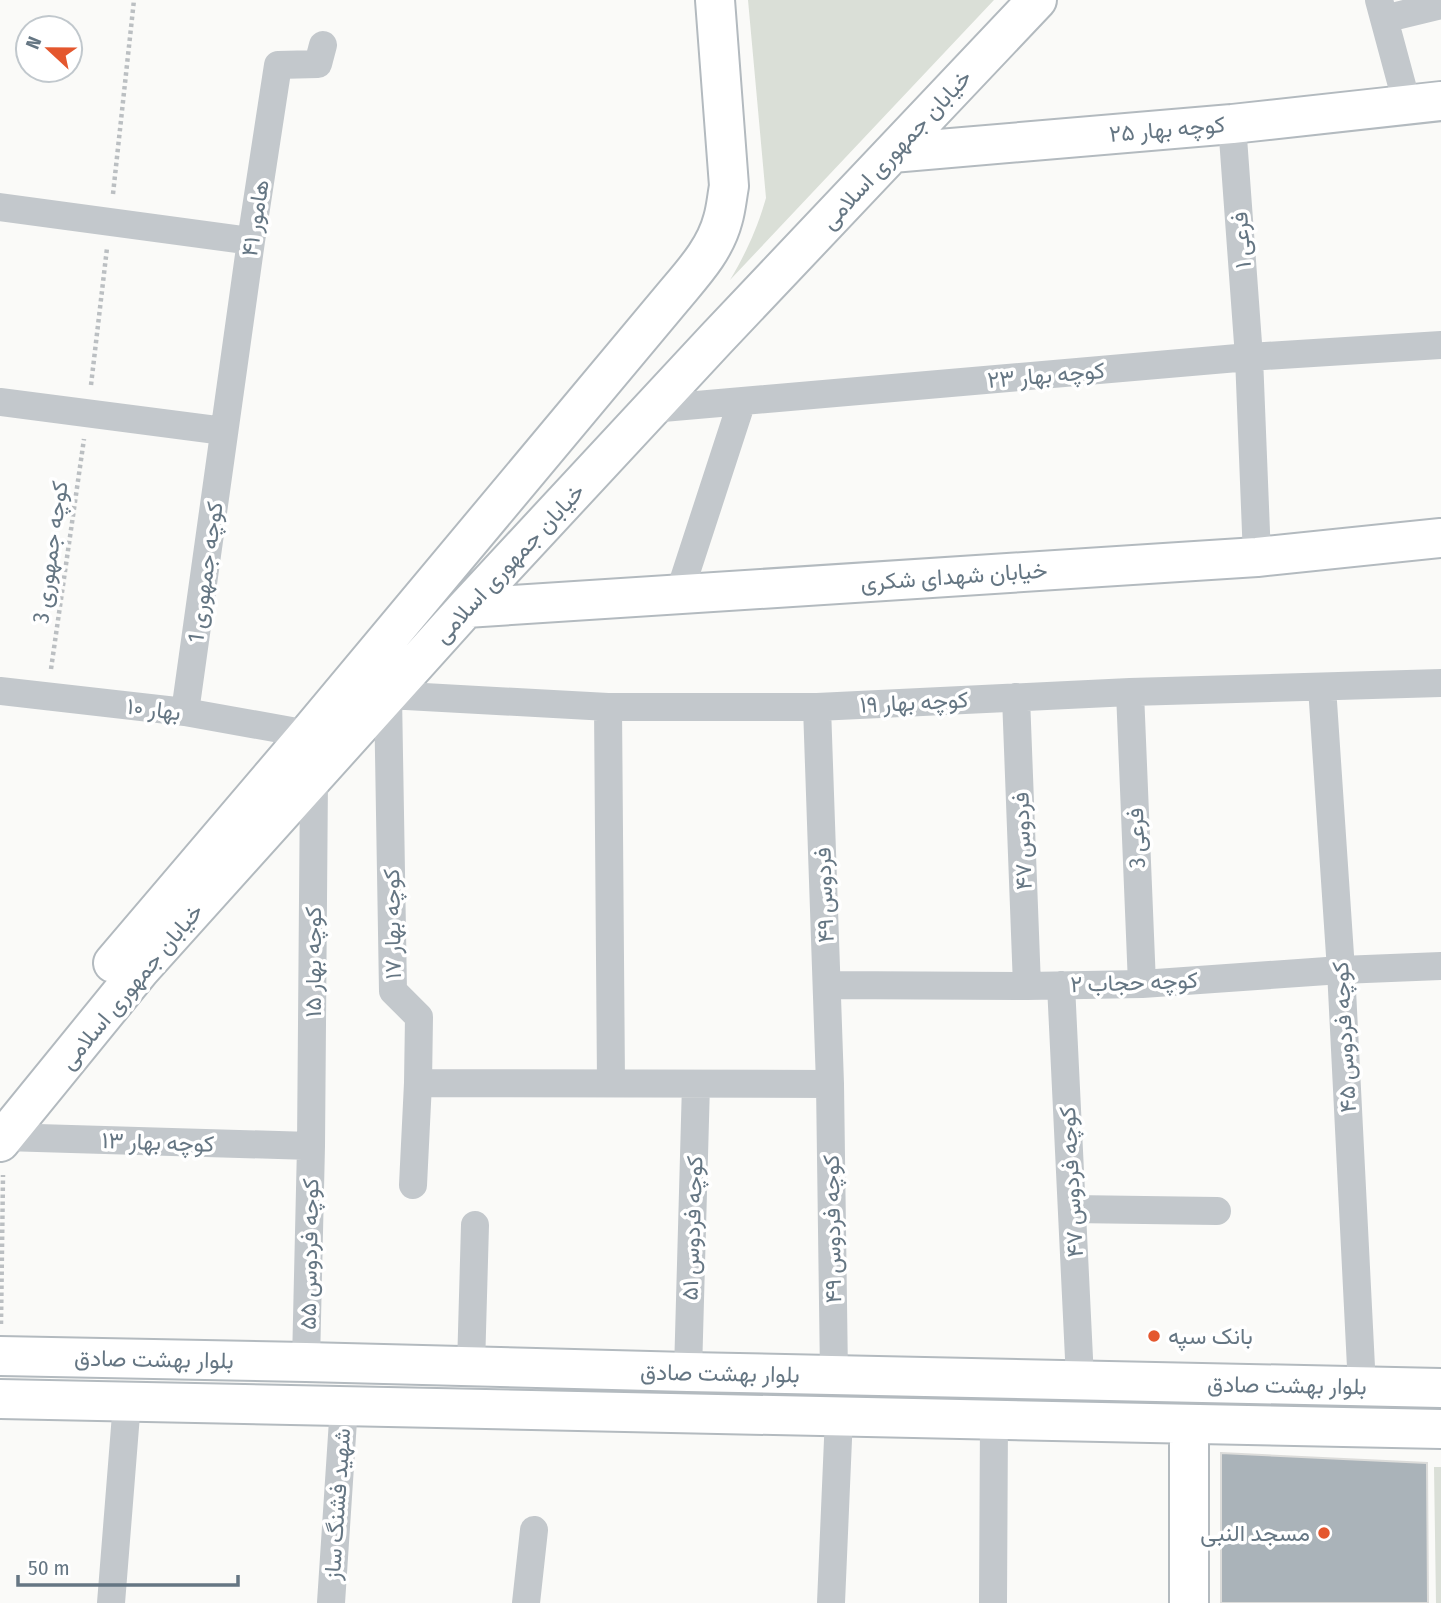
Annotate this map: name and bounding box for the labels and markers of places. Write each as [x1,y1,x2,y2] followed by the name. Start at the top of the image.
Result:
[1168,1322,1253,1352] place label: بانک سپه
[1146,1328,1162,1344] marker: بانک سپه
[1200,1519,1310,1547] place label: مسجد النبی
[1316,1525,1332,1541] marker: مسجد النبی

